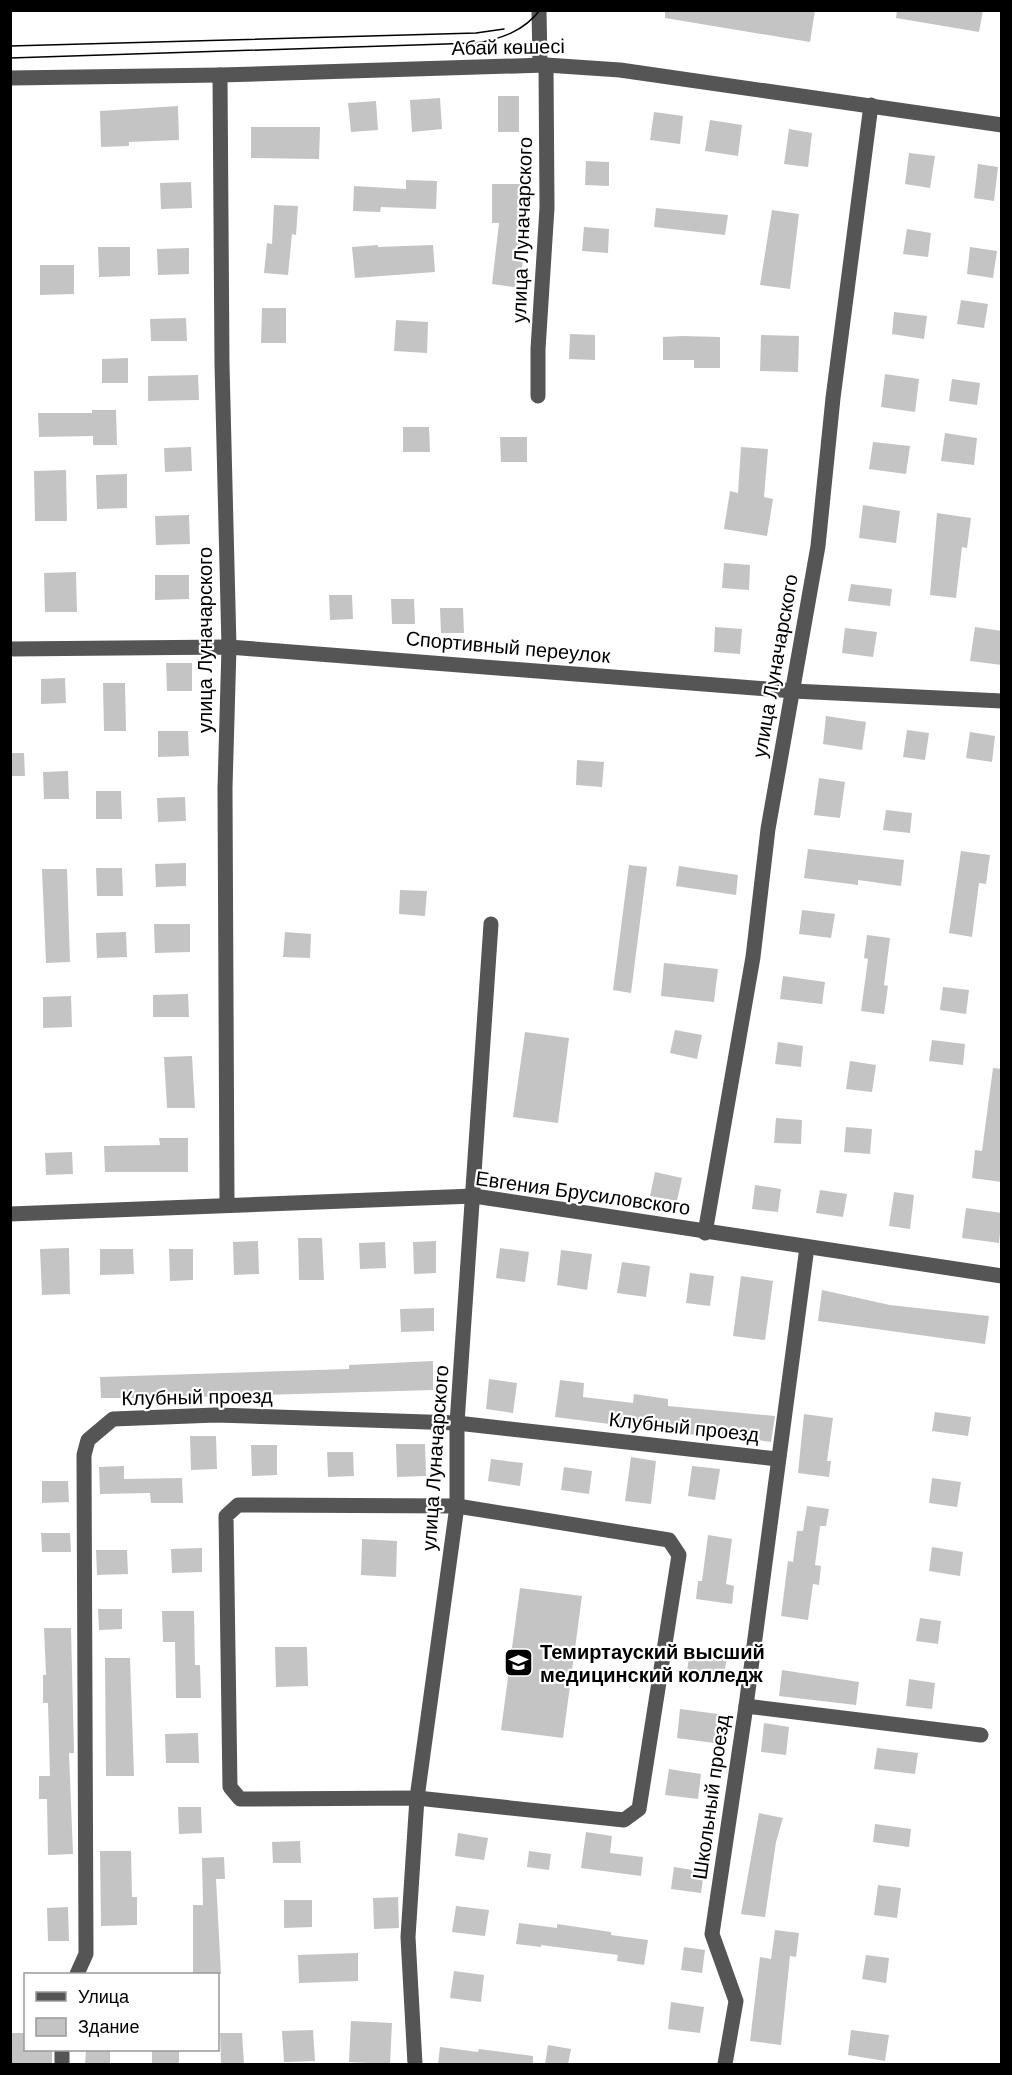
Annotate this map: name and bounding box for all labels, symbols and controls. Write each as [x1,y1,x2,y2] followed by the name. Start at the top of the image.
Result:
[451,33,565,61] street label: Абай көшесі
[506,137,538,323] street label: улица Луначарского
[192,547,218,733] street label: улица Луначарского
[746,572,804,760] street label: улица Луначарского
[405,625,612,669] street label: Спортивный переулок
[474,1165,692,1221] street label: Евгения Брусиловского
[416,1364,454,1552] street label: улица Луначарского
[121,1383,273,1411] street label: Клубный проезд
[608,1406,761,1448] street label: Клубный проезд
[540,1639,765,1688] place label: Темиртауский высший медицинский колледж
[503,1647,535,1679] school or university icon: Темиртауский высший медицинский колледж
[687,1713,735,1881] street label: Школьный проезд
[24,1973,219,2051] legend
[78,1985,130,2009] text: Улица
[78,2015,139,2039] text: Здание

